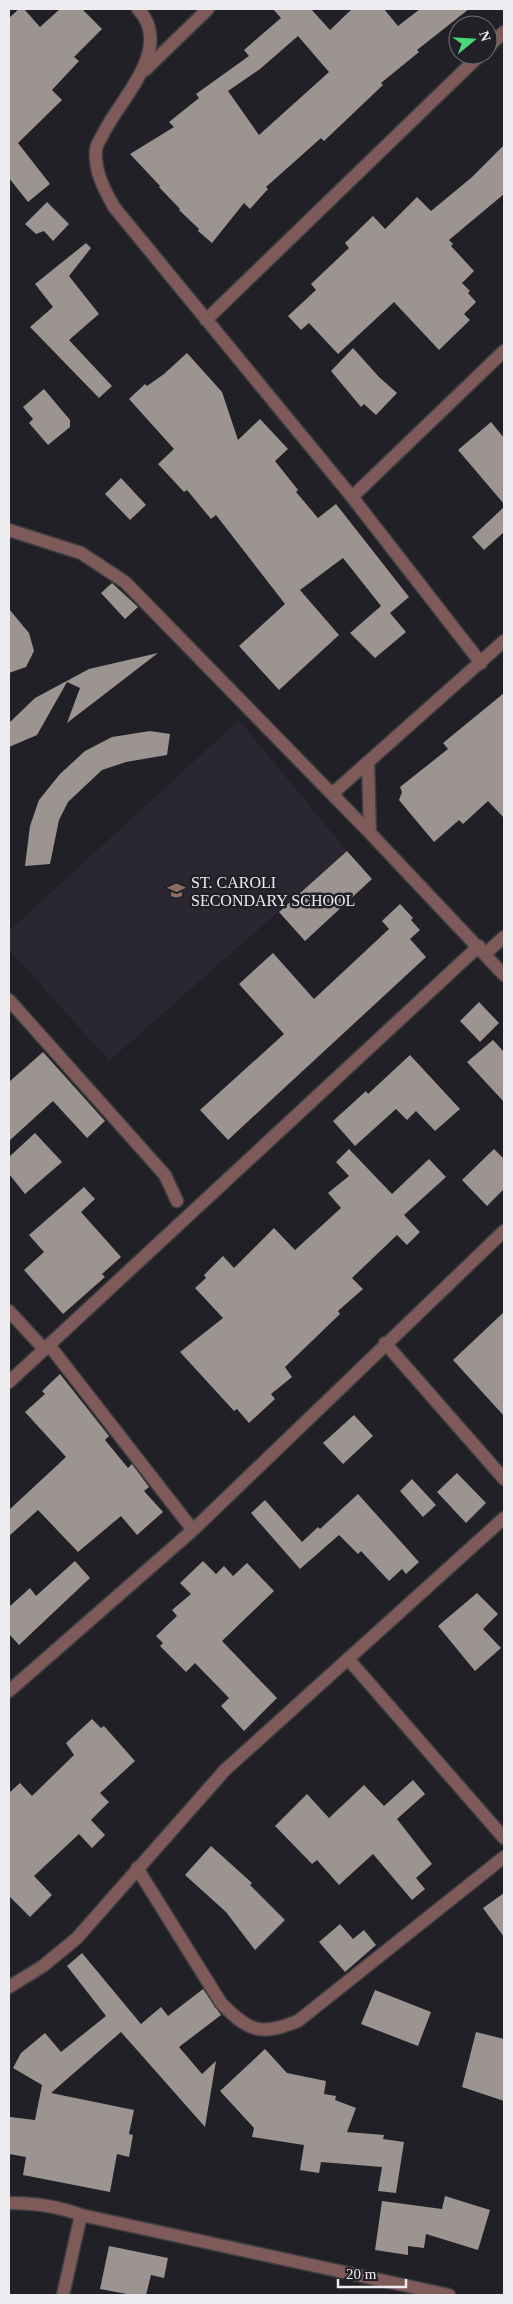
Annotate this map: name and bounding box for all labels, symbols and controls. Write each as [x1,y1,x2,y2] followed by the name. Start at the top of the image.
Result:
[448,15,498,65] north arrow
[476,29,494,43] text: N
[191,874,355,909] place label: ST. CAROLI SECONDARY SCHOOL
[167,881,187,901] school or university icon: ST. CAROLI SECONDARY SCHOOL
[338,2256,406,2288] scale bar
[346,2266,377,2282] text: 20 m

